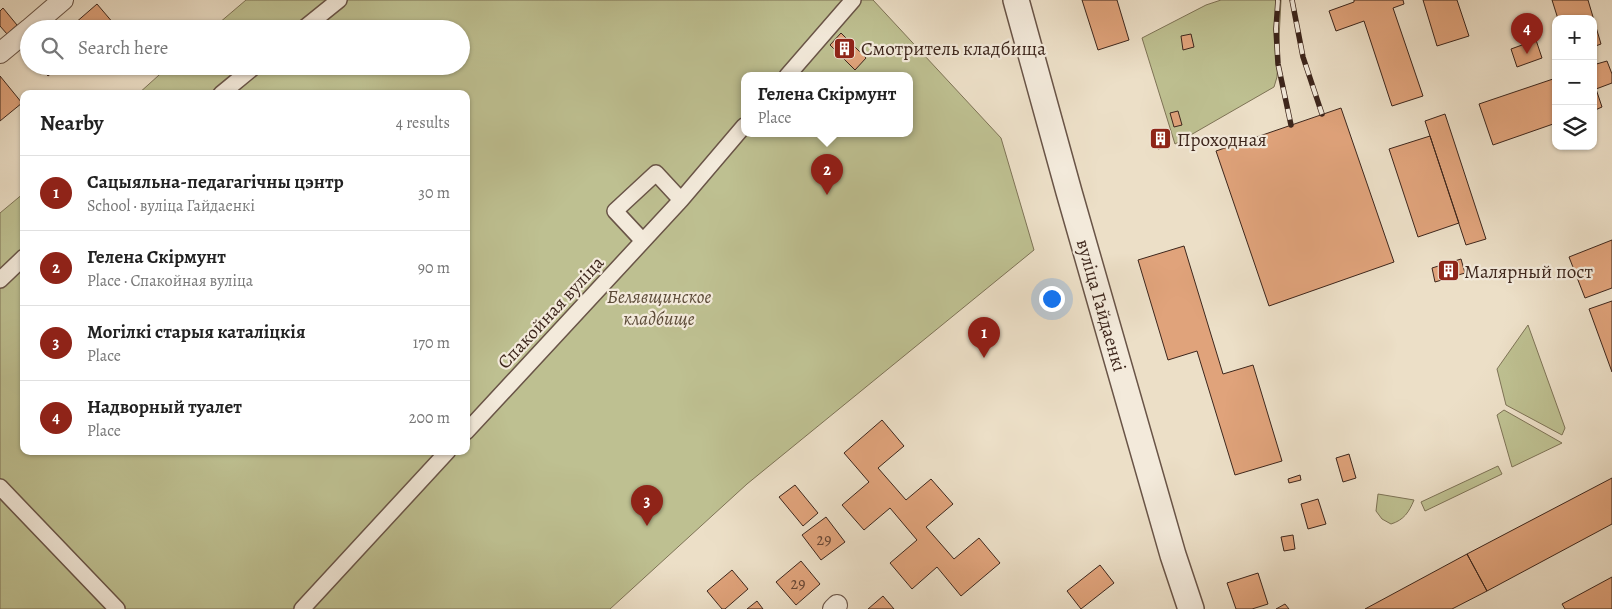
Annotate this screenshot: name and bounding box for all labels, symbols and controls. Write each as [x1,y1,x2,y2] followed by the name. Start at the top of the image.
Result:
[1511,13,1543,54] pin: 4
[1552,15,1597,150] map controls
[1552,15,1597,60] button: +
[20,20,470,75] search box
[38,34,66,62] icon: search
[78,35,168,61] text: Search here
[833,36,857,60] building icon: Смотритель кладбища
[861,36,1046,62] place label: Смотритель кладбища
[1552,60,1597,105] button: −
[741,72,913,137] popup
[758,81,896,107] text: Гелена Скірмунт
[1552,105,1597,150] button: layers
[758,107,791,129] text: Place
[40,109,103,137] text: Nearby
[396,112,450,134] text: 4 results
[1149,127,1173,151] building icon: Проходная
[1177,127,1267,153] place label: Проходная
[811,154,843,195] pin: 2
[87,169,344,195] text: Сацыяльна-педагагічны цэнтр
[53,182,59,204] text: 1
[418,182,450,204] text: 30 m
[87,195,255,217] text: School · вуліца Гайдаенкі
[1070,236,1132,375] street label: вуліца Гайдаенкі
[87,244,226,270] text: Гелена Скірмунт
[492,250,610,375] street label: Спакойная вуліца
[52,257,60,279] text: 2
[418,257,450,279] text: 90 m
[1436,259,1460,283] building icon: Малярный пост
[1464,259,1594,285] place label: Малярный пост
[87,270,253,292] text: Place · Спакойная вуліца
[607,284,711,332] park label: Белявщинское кладбище
[1039,286,1065,312] your location
[968,317,1000,358] pin: 1
[87,319,306,345] text: Могілкі старыя каталіцкія
[53,332,59,354] text: 3
[413,332,450,354] text: 170 m
[87,345,121,367] text: Place
[87,394,242,420] text: Надворный туалет
[52,407,60,429] text: 4
[409,407,450,429] text: 200 m
[87,420,121,442] text: Place
[631,485,663,526] pin: 3
[817,529,831,551] house number: 29
[791,573,805,595] house number: 29

